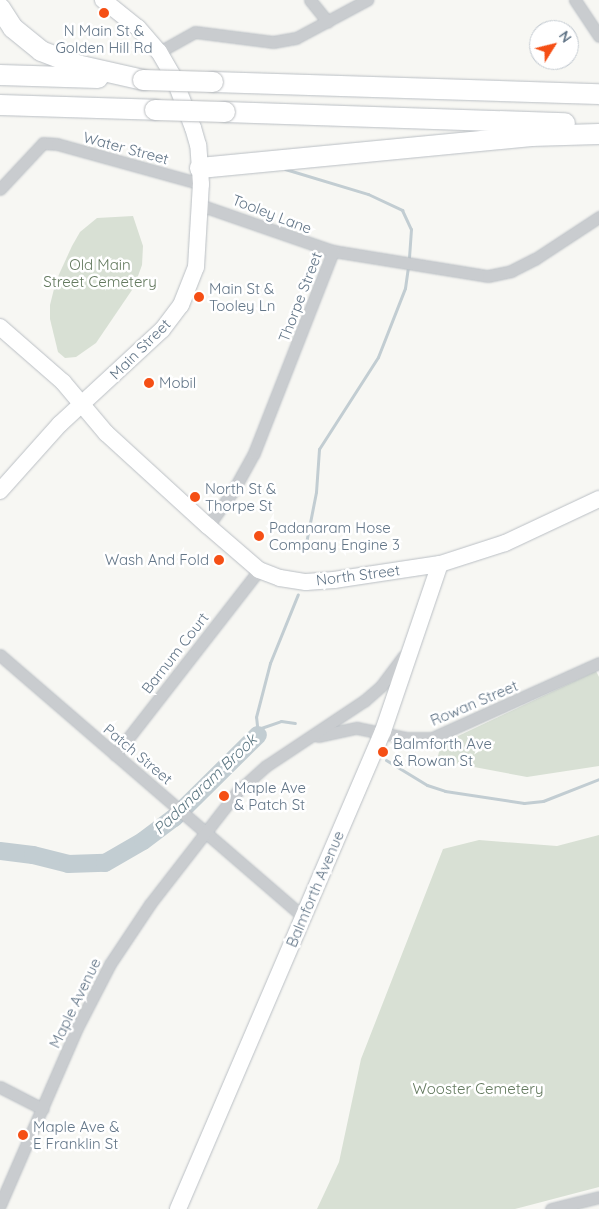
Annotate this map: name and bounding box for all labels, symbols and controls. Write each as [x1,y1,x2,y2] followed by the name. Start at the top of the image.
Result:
[98,7,110,19] marker: N Main St & Golden Hill Rd
[529,20,579,70] north arrow
[55,21,153,56] place label: N Main St & Golden Hill Rd
[555,27,576,46] text: N
[81,128,171,168] street label: Water Street
[230,191,314,237] street label: Tooley Lane
[275,249,325,345] street label: Thorpe Street
[43,255,157,290] park label: Old Main Street Cemetery
[209,279,275,314] place label: Main St & Tooley Ln
[193,291,205,303] marker: Main St & Tooley Ln
[106,315,174,383] street label: Main Street
[159,374,196,392] place label: Mobil
[143,377,155,389] marker: Mobil
[205,479,276,514] place label: North St & Thorpe St
[189,491,201,503] marker: North St & Thorpe St
[269,518,400,553] place label: Padanaram Hose Company Engine 3
[253,530,265,542] marker: Padanaram Hose Company Engine 3
[105,551,209,569] place label: Wash And Fold
[213,554,225,566] marker: Wash And Fold
[315,561,401,589] street label: North Street
[138,609,212,697] street label: Barnum Court
[428,677,520,729] street label: Rowan Street
[100,720,176,788] street label: Patch Street
[149,730,261,838] water label: Padanaram Brook
[393,734,492,769] place label: Balmforth Ave & Rowan St
[377,746,389,758] marker: Balmforth Ave & Rowan St
[234,778,306,813] place label: Maple Ave & Patch St
[218,790,230,802] marker: Maple Ave & Patch St
[282,828,348,950] street label: Balmforth Avenue
[45,955,105,1051] street label: Maple Avenue
[413,1080,543,1098] park label: Wooster Cemetery
[33,1117,119,1152] place label: Maple Ave & E Franklin St
[17,1129,29,1141] marker: Maple Ave & E Franklin St

